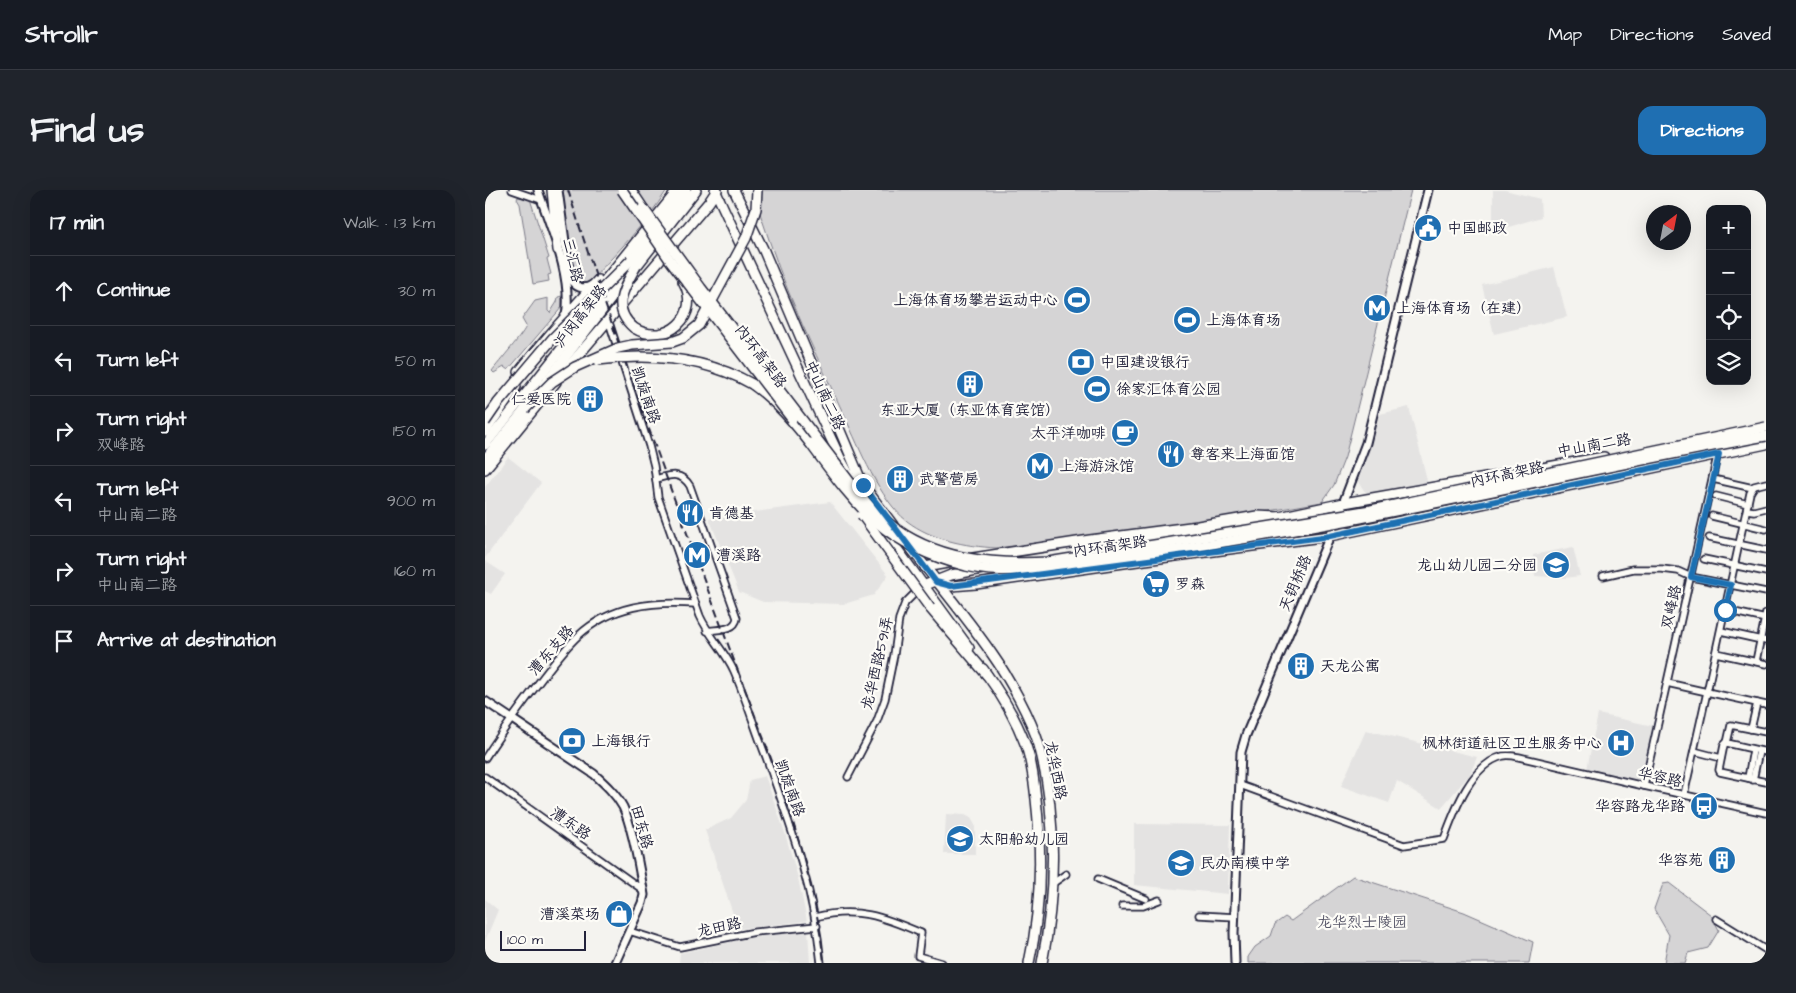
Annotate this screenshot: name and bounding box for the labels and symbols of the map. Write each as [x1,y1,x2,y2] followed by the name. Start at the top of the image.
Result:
[1646,205,1691,250] north arrow
[1413,213,1443,243] public building icon: 中国邮政
[1447,218,1507,239] place label: 中国邮政
[557,236,588,284] street label: 三汇路
[549,280,612,352] street label: 沪闵高架路
[1062,285,1092,315] sports icon: 上海体育场攀岩运动中心
[893,290,1058,311] place label: 上海体育场攀岩运动中心
[1362,293,1392,323] metro station icon: 上海体育场（在建）
[1396,298,1531,319] place label: 上海体育场（在建）
[1172,305,1202,335] sports icon: 上海体育场
[1206,310,1281,331] place label: 上海体育场
[730,320,792,393] street label: 内环高架路
[1066,347,1096,377] bank icon: 中国建设银行
[1100,352,1190,373] place label: 中国建设银行
[799,357,850,434] street label: 中山南二路
[626,363,665,427] street label: 凯旋南路
[955,369,985,399] building icon: 东亚大厦（东亚体育宾馆）
[1082,374,1112,404] sports icon: 徐家汇体育公园
[1116,379,1221,400] place label: 徐家汇体育公园
[575,384,605,414] building icon: 仁爱医院
[511,389,571,410] place label: 仁爱医院
[880,400,1060,421] place label: 东亚大厦（东亚体育宾馆）
[1110,418,1140,448] cafe icon: 太平洋咖啡
[1031,423,1106,444] place label: 太平洋咖啡
[1555,429,1633,462] street label: 中山南二路
[1156,439,1186,469] restaurant icon: 尊客来上海面馆
[1190,444,1295,465] place label: 尊客来上海面馆
[1025,451,1055,481] metro station icon: 上海游泳馆
[1059,456,1134,477] place label: 上海游泳馆
[1468,456,1546,493] street label: 内环高架路
[885,464,915,494] building icon: 武警营房
[919,469,979,490] place label: 武警营房
[852,474,875,497] route end
[675,498,705,528] restaurant icon: 肯德基
[709,503,754,524] place label: 肯德基
[1071,531,1149,562] street label: 内环高架路
[682,540,712,570] metro station icon: 漕溪路
[716,545,761,566] place label: 漕溪路
[1541,550,1571,580] school or university icon: 龙山幼儿园二分园
[1274,551,1317,615] street label: 天钥桥路
[1417,555,1537,576] place label: 龙山幼儿园二分园
[1141,569,1171,599] supermarket icon: 罗森
[1175,574,1205,595] place label: 罗森
[1656,583,1687,631] street label: 双峰路
[1714,599,1737,622] route start
[856,614,899,712] street label: 龙华西路591弄
[524,621,579,680] street label: 漕东支路
[1286,651,1316,681] building icon: 天龙公寓
[1320,656,1380,677] place label: 天龙公寓
[557,726,587,756] bank icon: 上海银行
[1606,728,1636,758] hospital icon: 枫林街道社区卫生服务中心
[591,731,651,752] place label: 上海银行
[1422,733,1602,754] place label: 枫林街道社区卫生服务中心
[1039,739,1072,802] street label: 龙华西路
[769,756,810,820] street label: 凯旋南路
[1636,763,1684,792] street label: 华容路
[1689,791,1719,821] bus stop icon: 华容路龙华路
[1595,796,1685,817] place label: 华容路龙华路
[546,802,595,845] street label: 漕东路
[625,803,658,852] street label: 田东路
[945,824,975,854] school or university icon: 太阳船幼儿园
[979,829,1069,850] place label: 太阳船幼儿园
[1707,845,1737,875] building icon: 华容苑
[1166,848,1196,878] school or university icon: 民办南模中学
[1658,850,1703,871] place label: 华容苑
[1200,853,1290,874] place label: 民办南模中学
[604,899,634,929] shop icon: 漕溪菜场
[540,904,600,925] place label: 漕溪菜场
[1317,912,1407,933] park label: 龙华烈士陵园
[695,913,743,942] street label: 龙田路
[500,928,586,951] scale bar

